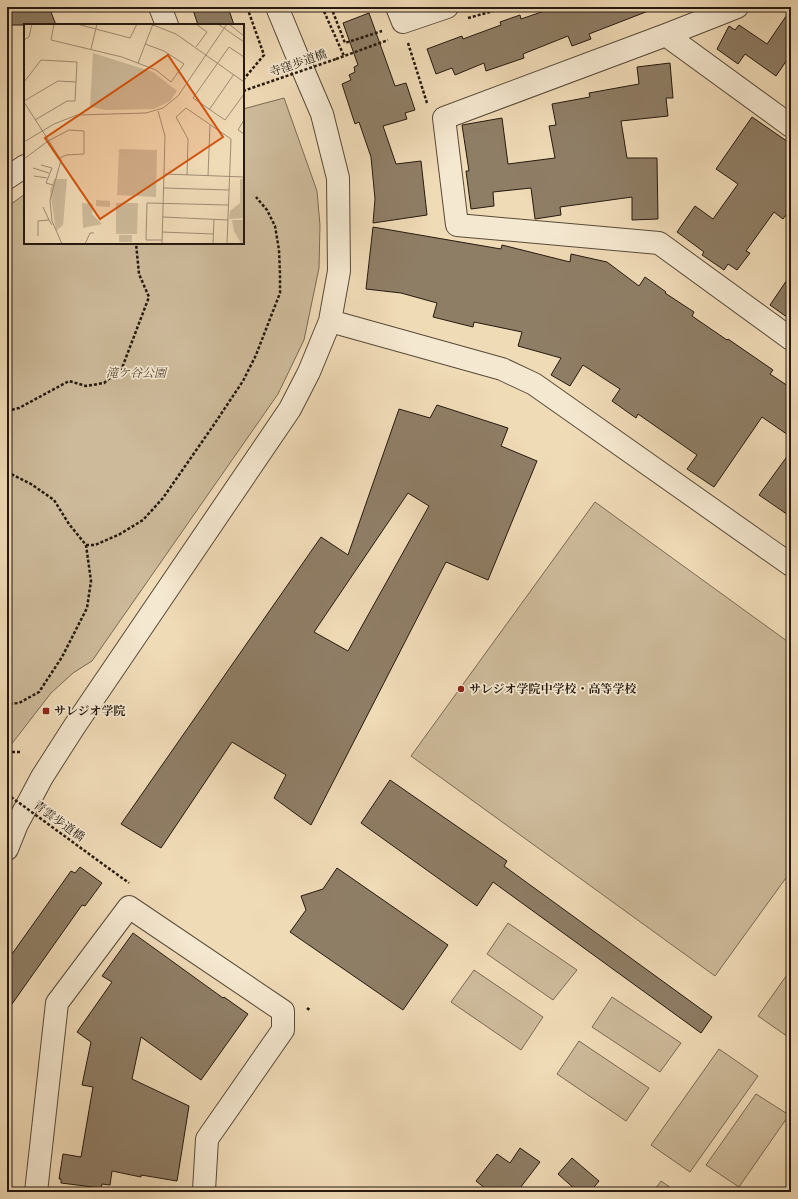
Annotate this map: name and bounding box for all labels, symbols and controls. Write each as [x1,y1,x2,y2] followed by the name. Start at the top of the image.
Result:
[24,24,244,244] inset map
[267,47,329,79] street label: 寺窪歩道橋
[106,366,168,380] park label: 滝ケ谷公園
[469,682,636,696] place label: サレジオ学院中学校・高等学校
[456,684,466,694] marker: サレジオ学院中学校・高等学校
[54,704,125,718] place label: サレジオ学院
[41,706,51,716] marker: サレジオ学院
[31,798,87,844] street label: 青雲歩道橋

